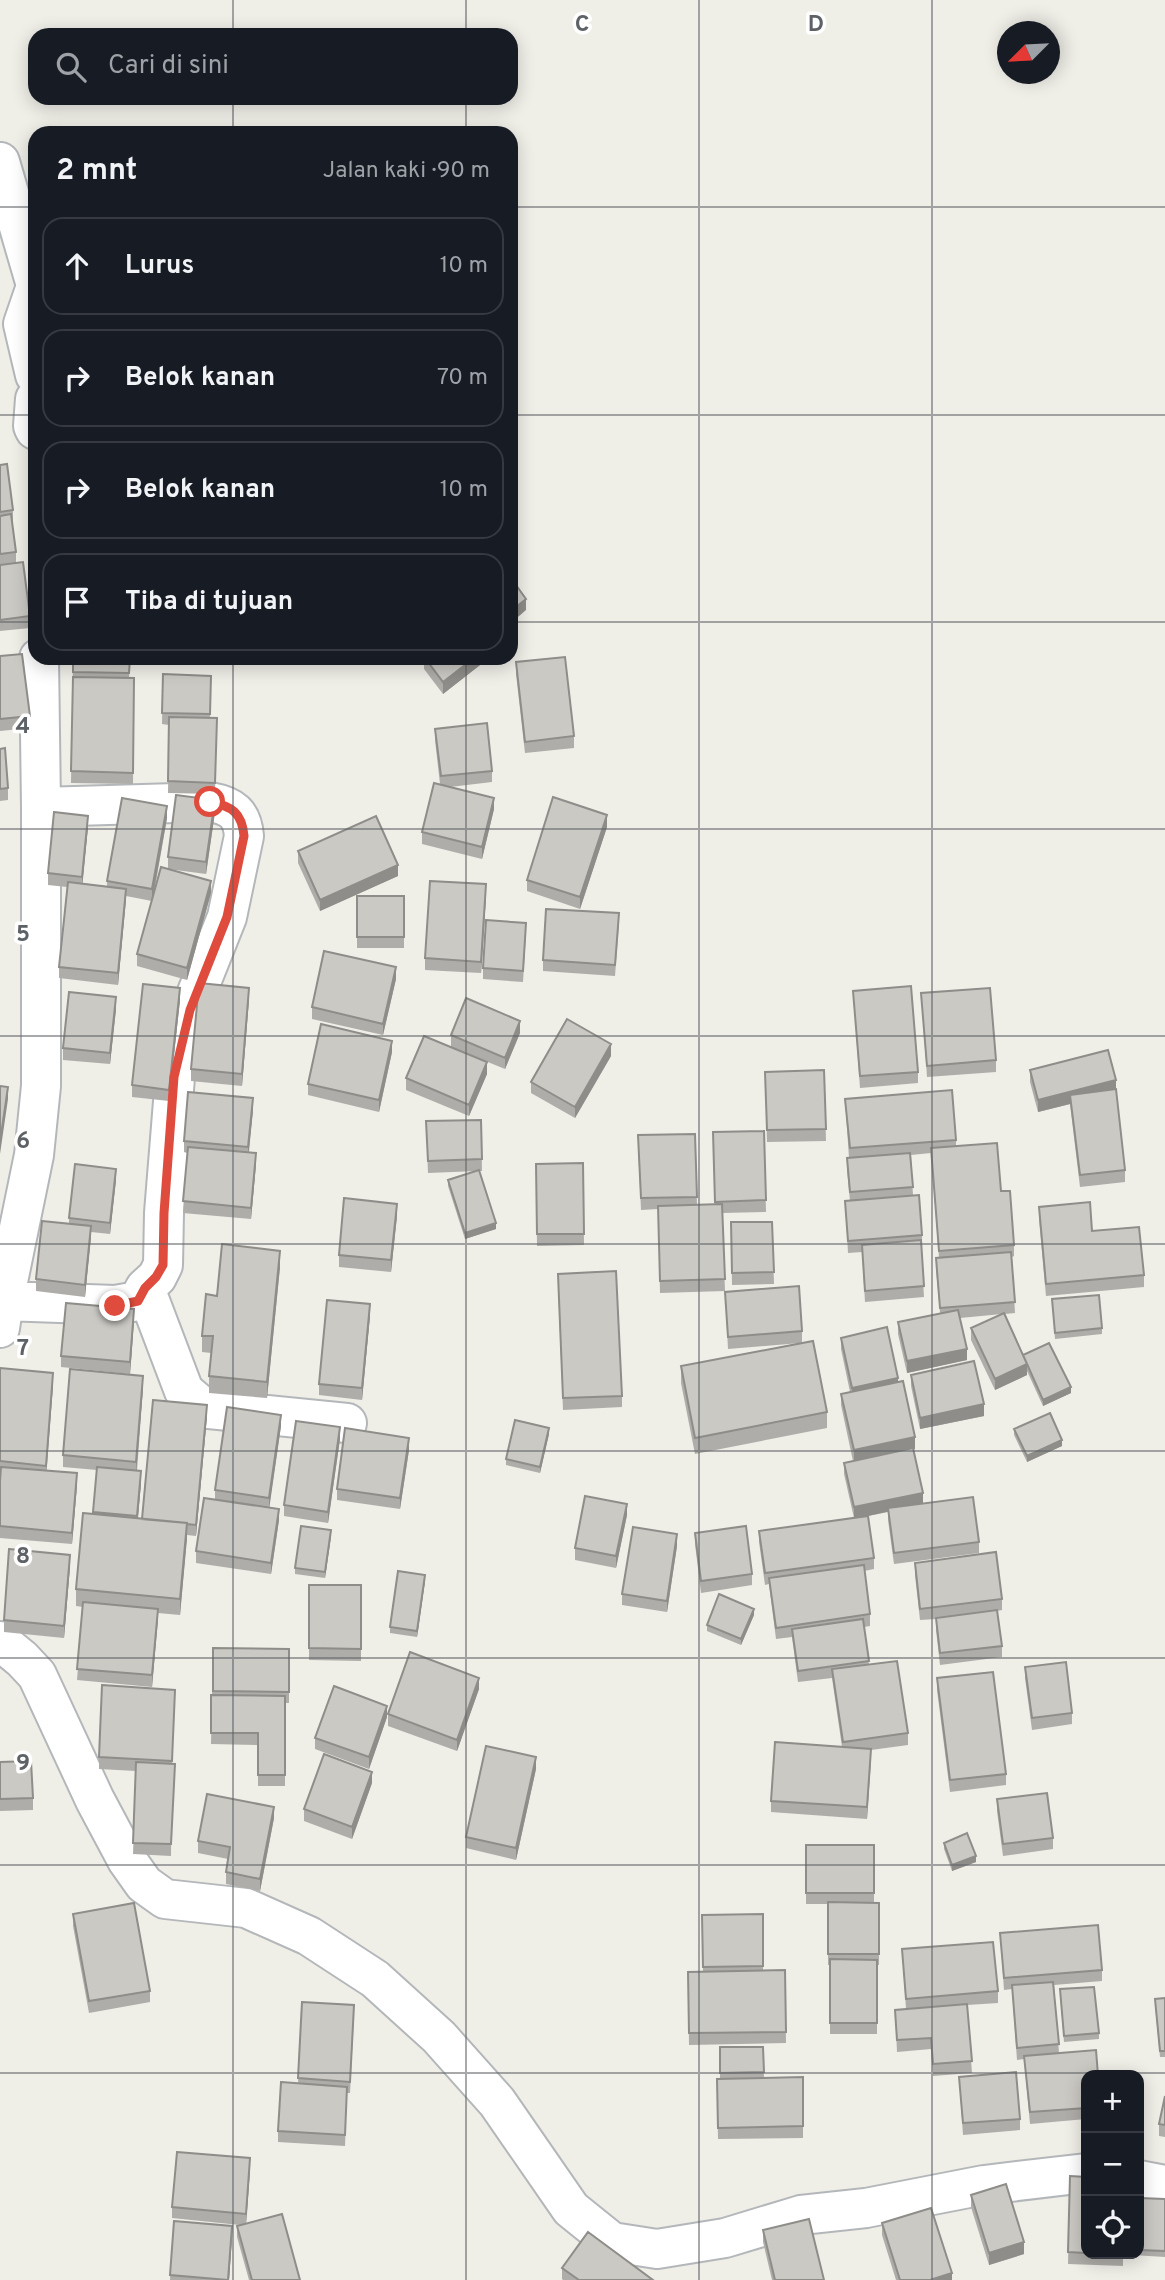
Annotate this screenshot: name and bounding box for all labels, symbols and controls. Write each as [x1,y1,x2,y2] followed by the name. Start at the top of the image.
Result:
[575,11,589,40] text: C
[808,11,824,40] text: D
[997,21,1060,84] north arrow
[28,28,518,105] search box
[52,48,90,86] icon: search
[108,50,229,83] text: Cari di sini
[56,153,137,190] text: 2 mnt
[323,157,490,186] text: Jalan kaki · 90 m
[58,247,96,285] icon: ahead
[125,250,194,283] text: Lurus
[440,252,488,281] text: 10 m
[58,359,96,397] icon: right
[125,362,275,395] text: Belok kanan
[437,364,488,393] text: 70 m
[58,471,96,509] icon: right
[125,474,275,507] text: Belok kanan
[440,476,488,505] text: 10 m
[58,583,96,621] icon: arrive
[125,586,293,619] text: Tiba di tujuan
[16,713,30,742] text: 4
[194,786,225,817] route start
[16,921,30,950] text: 5
[16,1128,30,1157] text: 6
[99,1290,130,1321] route end
[17,1335,29,1364] text: 7
[16,1543,30,1572] text: 8
[16,1750,30,1779] text: 9
[1081,2070,1144,2259] map controls
[1081,2070,1144,2133] button: +
[1081,2133,1144,2196] button: −
[1081,2196,1144,2259] button: locate

